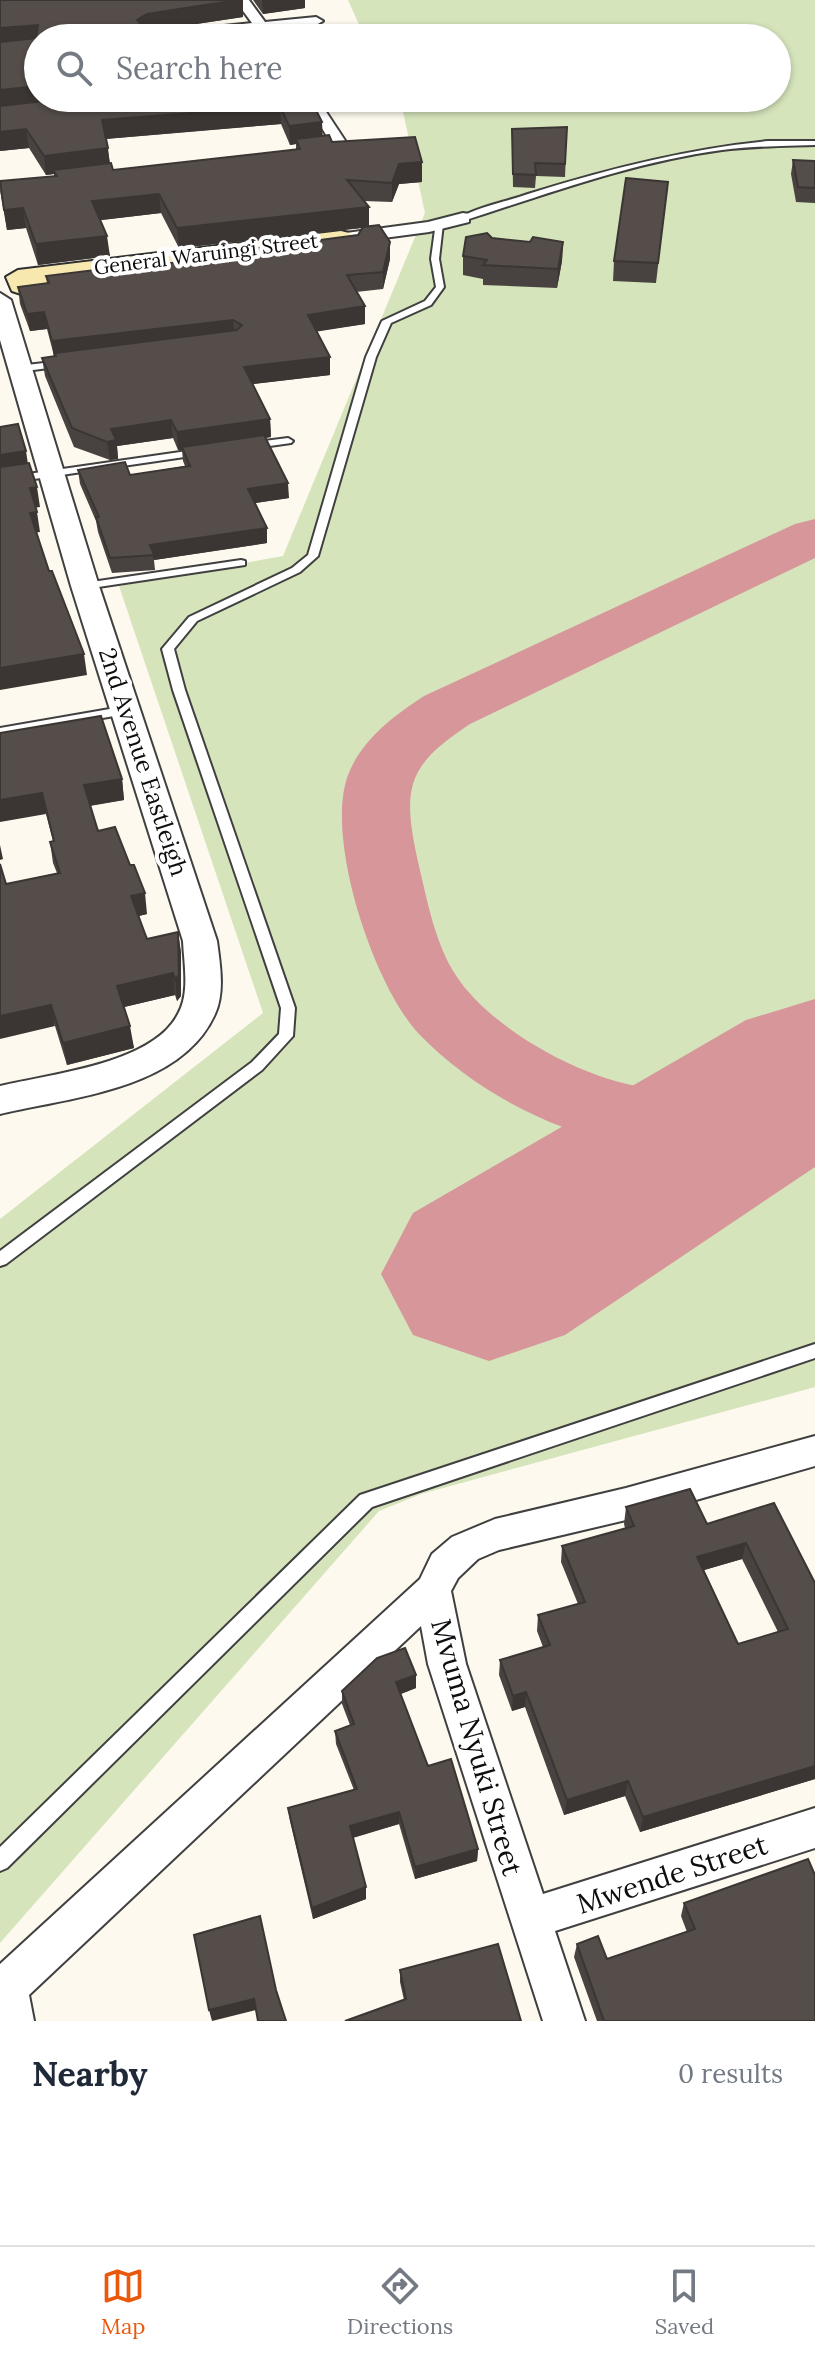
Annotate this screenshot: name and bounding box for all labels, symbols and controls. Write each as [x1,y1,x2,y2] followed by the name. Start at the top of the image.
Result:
[24,24,791,112] search box
[52,46,96,90] icon: search
[116,49,283,87] text: Search here
[93,227,320,280] street label: General Waruingi Street
[92,644,195,880] street label: 2nd Avenue Eastleigh
[423,1614,531,1880] street label: Mvuma Nyuki Street
[572,1826,772,1922] street label: Mwende Street
[32,2052,148,2095] text: Nearby
[678,2057,783,2090] text: 0 results
[101,2264,145,2340] tab: Map
[347,2264,453,2340] tab: Directions
[655,2264,714,2340] tab: Saved

